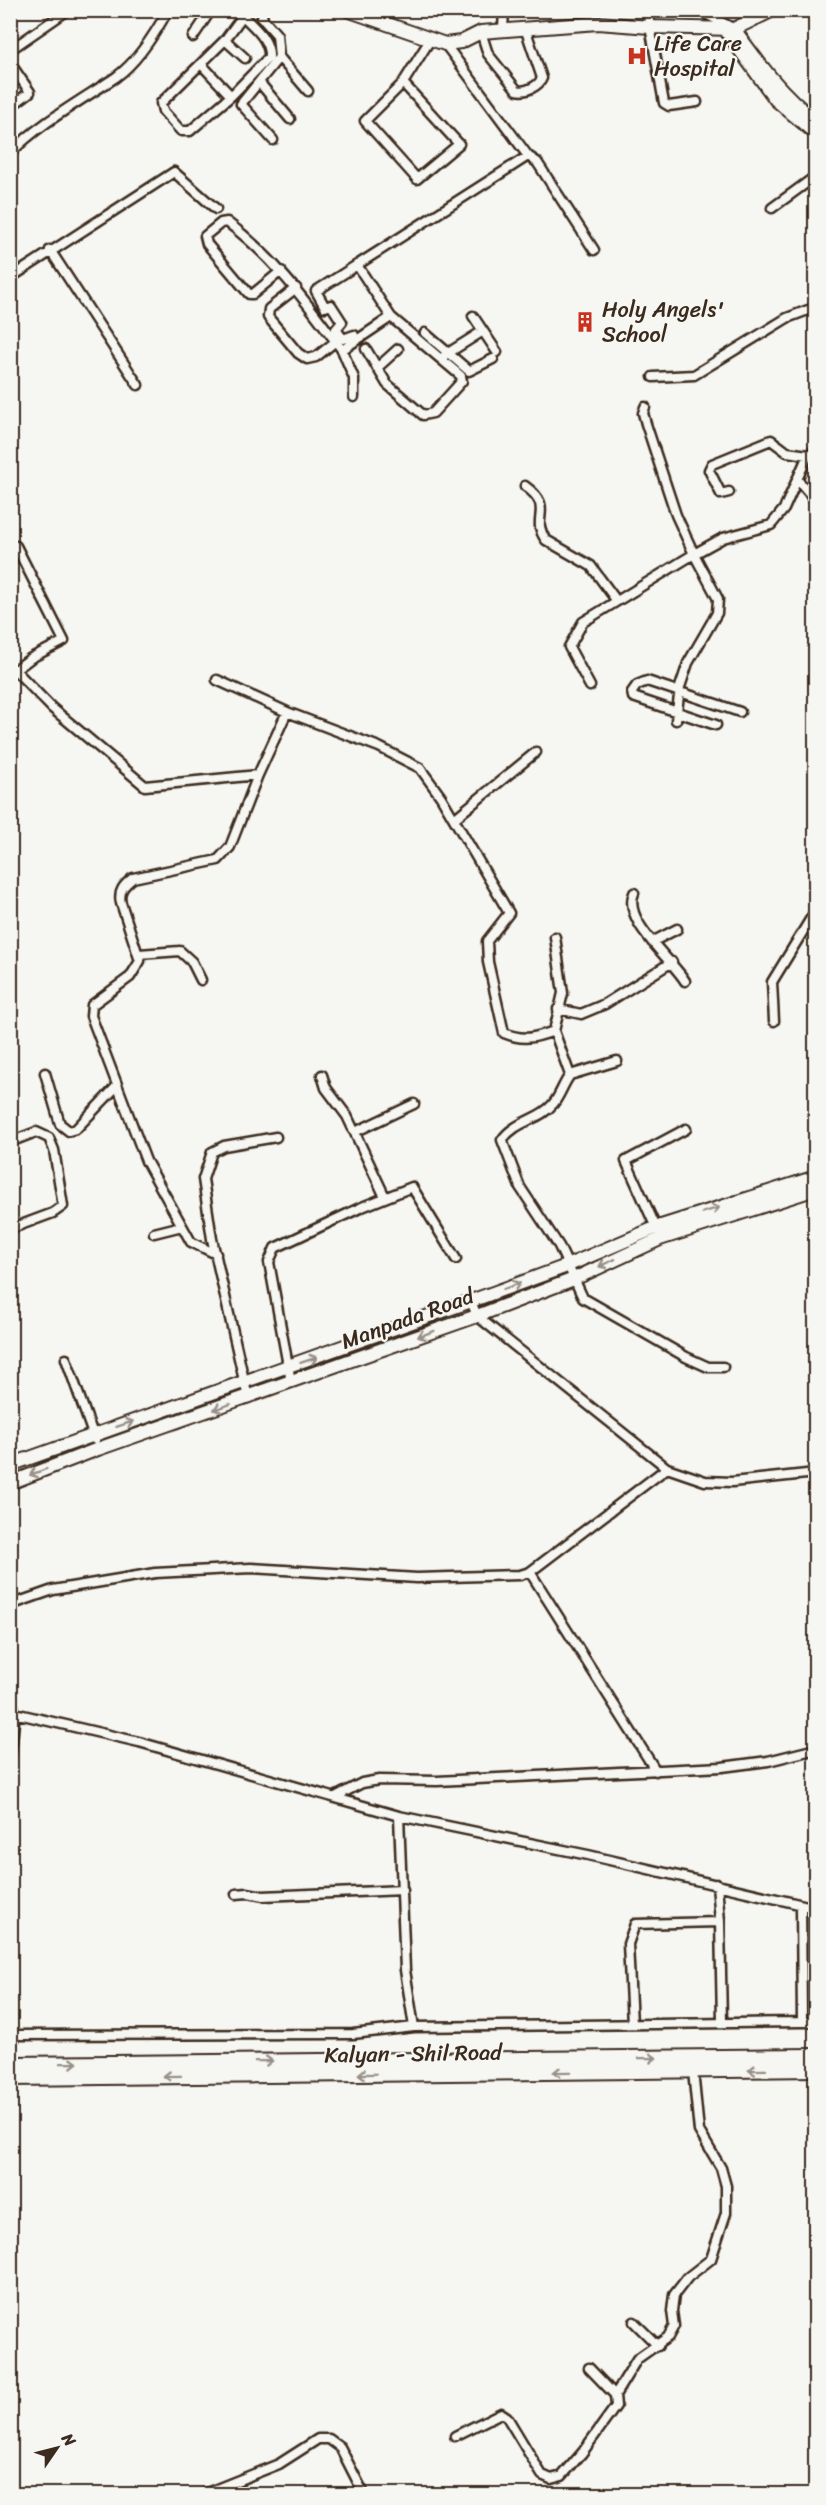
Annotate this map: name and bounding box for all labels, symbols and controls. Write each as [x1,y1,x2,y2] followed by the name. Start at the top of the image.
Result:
[654,24,742,88] place label: Life Care Hospital
[625,44,649,68] hospital icon: Life Care Hospital
[602,290,725,354] place label: Holy Angels' School
[573,310,597,334] building icon: Holy Angels' School
[701,1204,720,1215] one-way arrow
[599,1258,617,1270] one-way arrow
[335,1276,480,1361] street label: Manpada Road
[502,1280,521,1291] one-way arrow
[417,1330,435,1341] one-way arrow
[299,1354,318,1365] one-way arrow
[213,1402,232,1413] one-way arrow
[115,1417,134,1428] one-way arrow
[30,1467,48,1478] one-way arrow
[324,2032,503,2075] street label: Kalyan - Shil Road
[637,2052,657,2064] one-way arrow
[253,2055,273,2067] one-way arrow
[58,2057,78,2069] one-way arrow
[748,2064,768,2076] one-way arrow
[553,2066,573,2078] one-way arrow
[358,2068,378,2080] one-way arrow
[163,2070,183,2082] one-way arrow
[27,2418,87,2478] north arrow
[53,2426,84,2453] text: N

